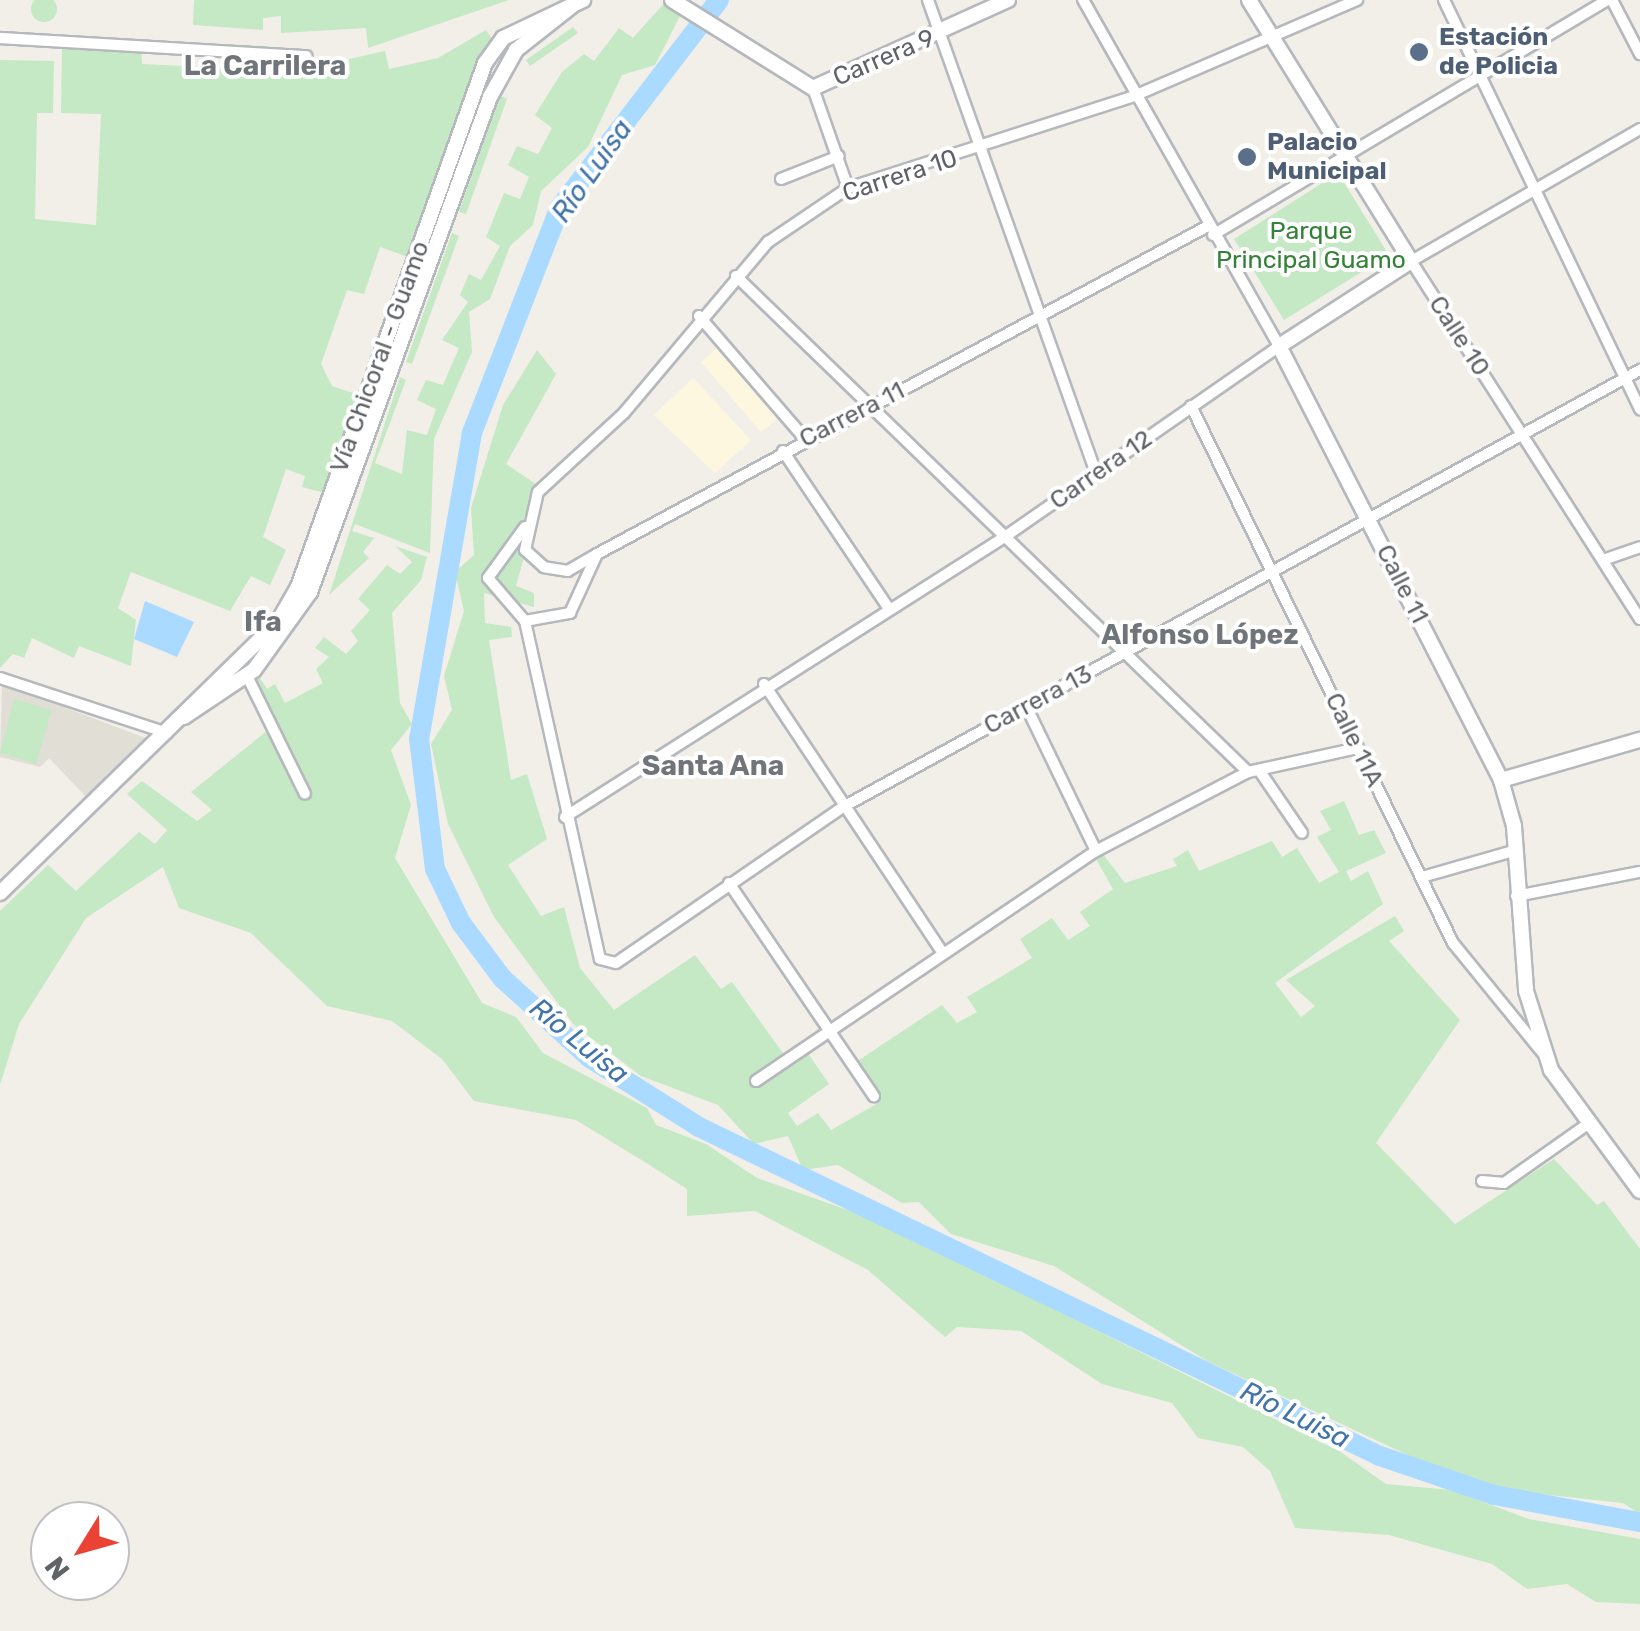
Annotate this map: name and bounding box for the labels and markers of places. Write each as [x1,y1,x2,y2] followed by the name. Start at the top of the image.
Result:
[1439,23,1558,82] place label: Estación de Policia
[1408,41,1430,63] marker: Estación de Policia
[1267,128,1387,187] place label: Palacio Municipal
[1236,146,1258,168] marker: Palacio Municipal

